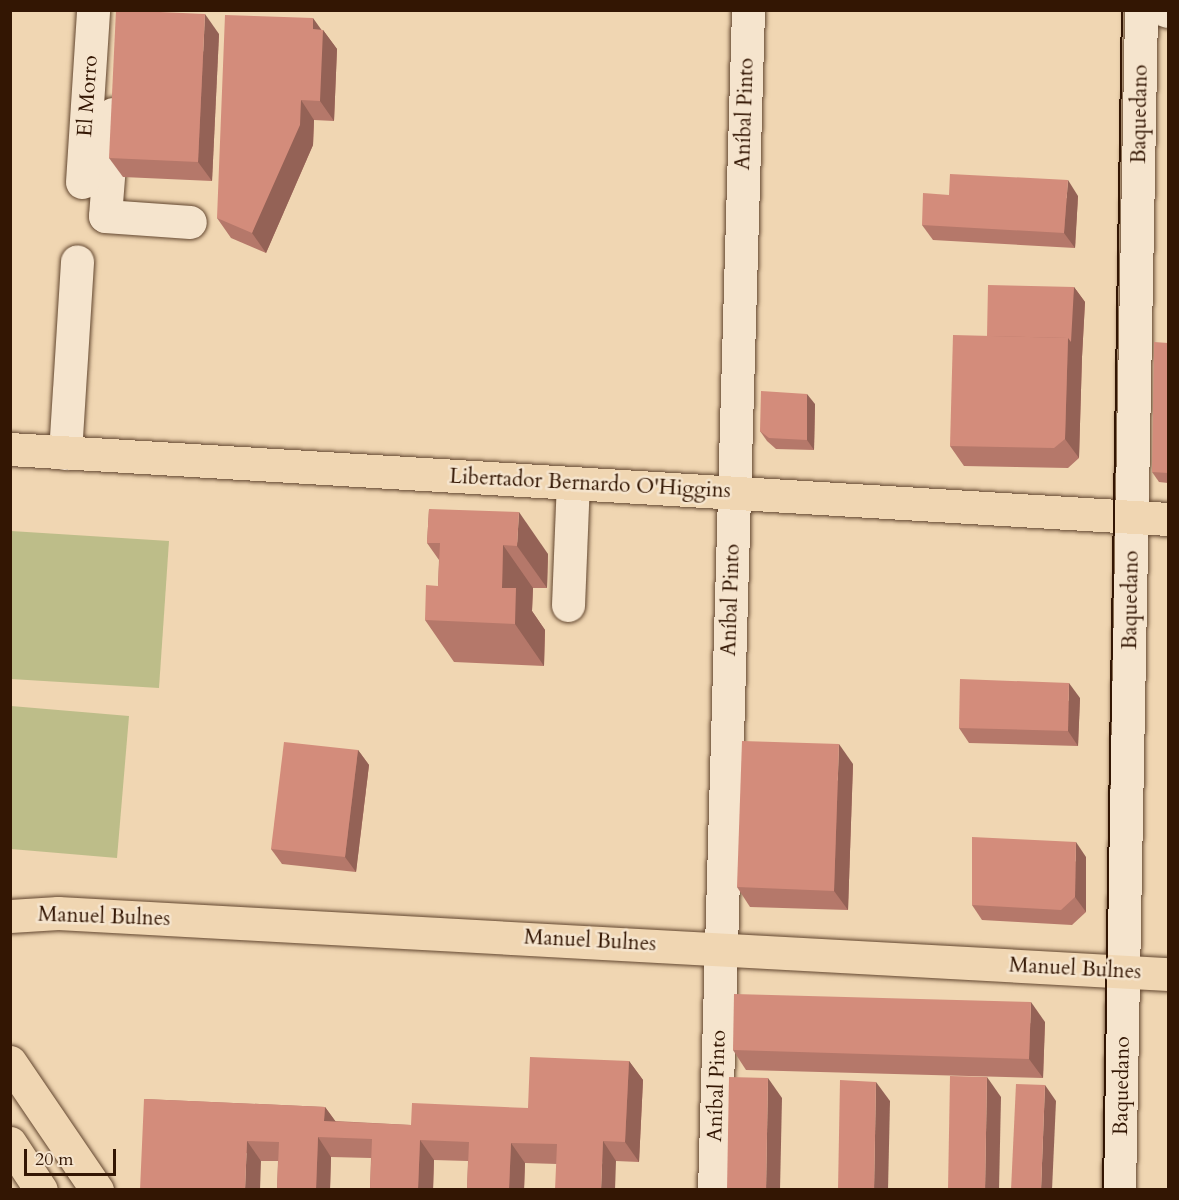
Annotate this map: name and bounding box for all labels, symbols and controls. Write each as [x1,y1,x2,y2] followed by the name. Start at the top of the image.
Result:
[73,54,103,138] street label: El Morro
[730,57,760,171] street label: Aníbal Pinto
[1127,64,1153,164] street label: Baquedano
[449,464,731,504] street label: Libertador Bernardo O'Higgins
[716,543,746,657] street label: Aníbal Pinto
[1118,550,1144,650] street label: Baquedano
[37,902,171,932] street label: Manuel Bulnes
[523,925,657,957] street label: Manuel Bulnes
[1008,953,1142,985] street label: Manuel Bulnes
[702,1029,732,1143] street label: Aníbal Pinto
[1109,1036,1135,1136] street label: Baquedano
[27,1137,118,1175] scale bar
[35,1147,74,1172] text: 20 m

